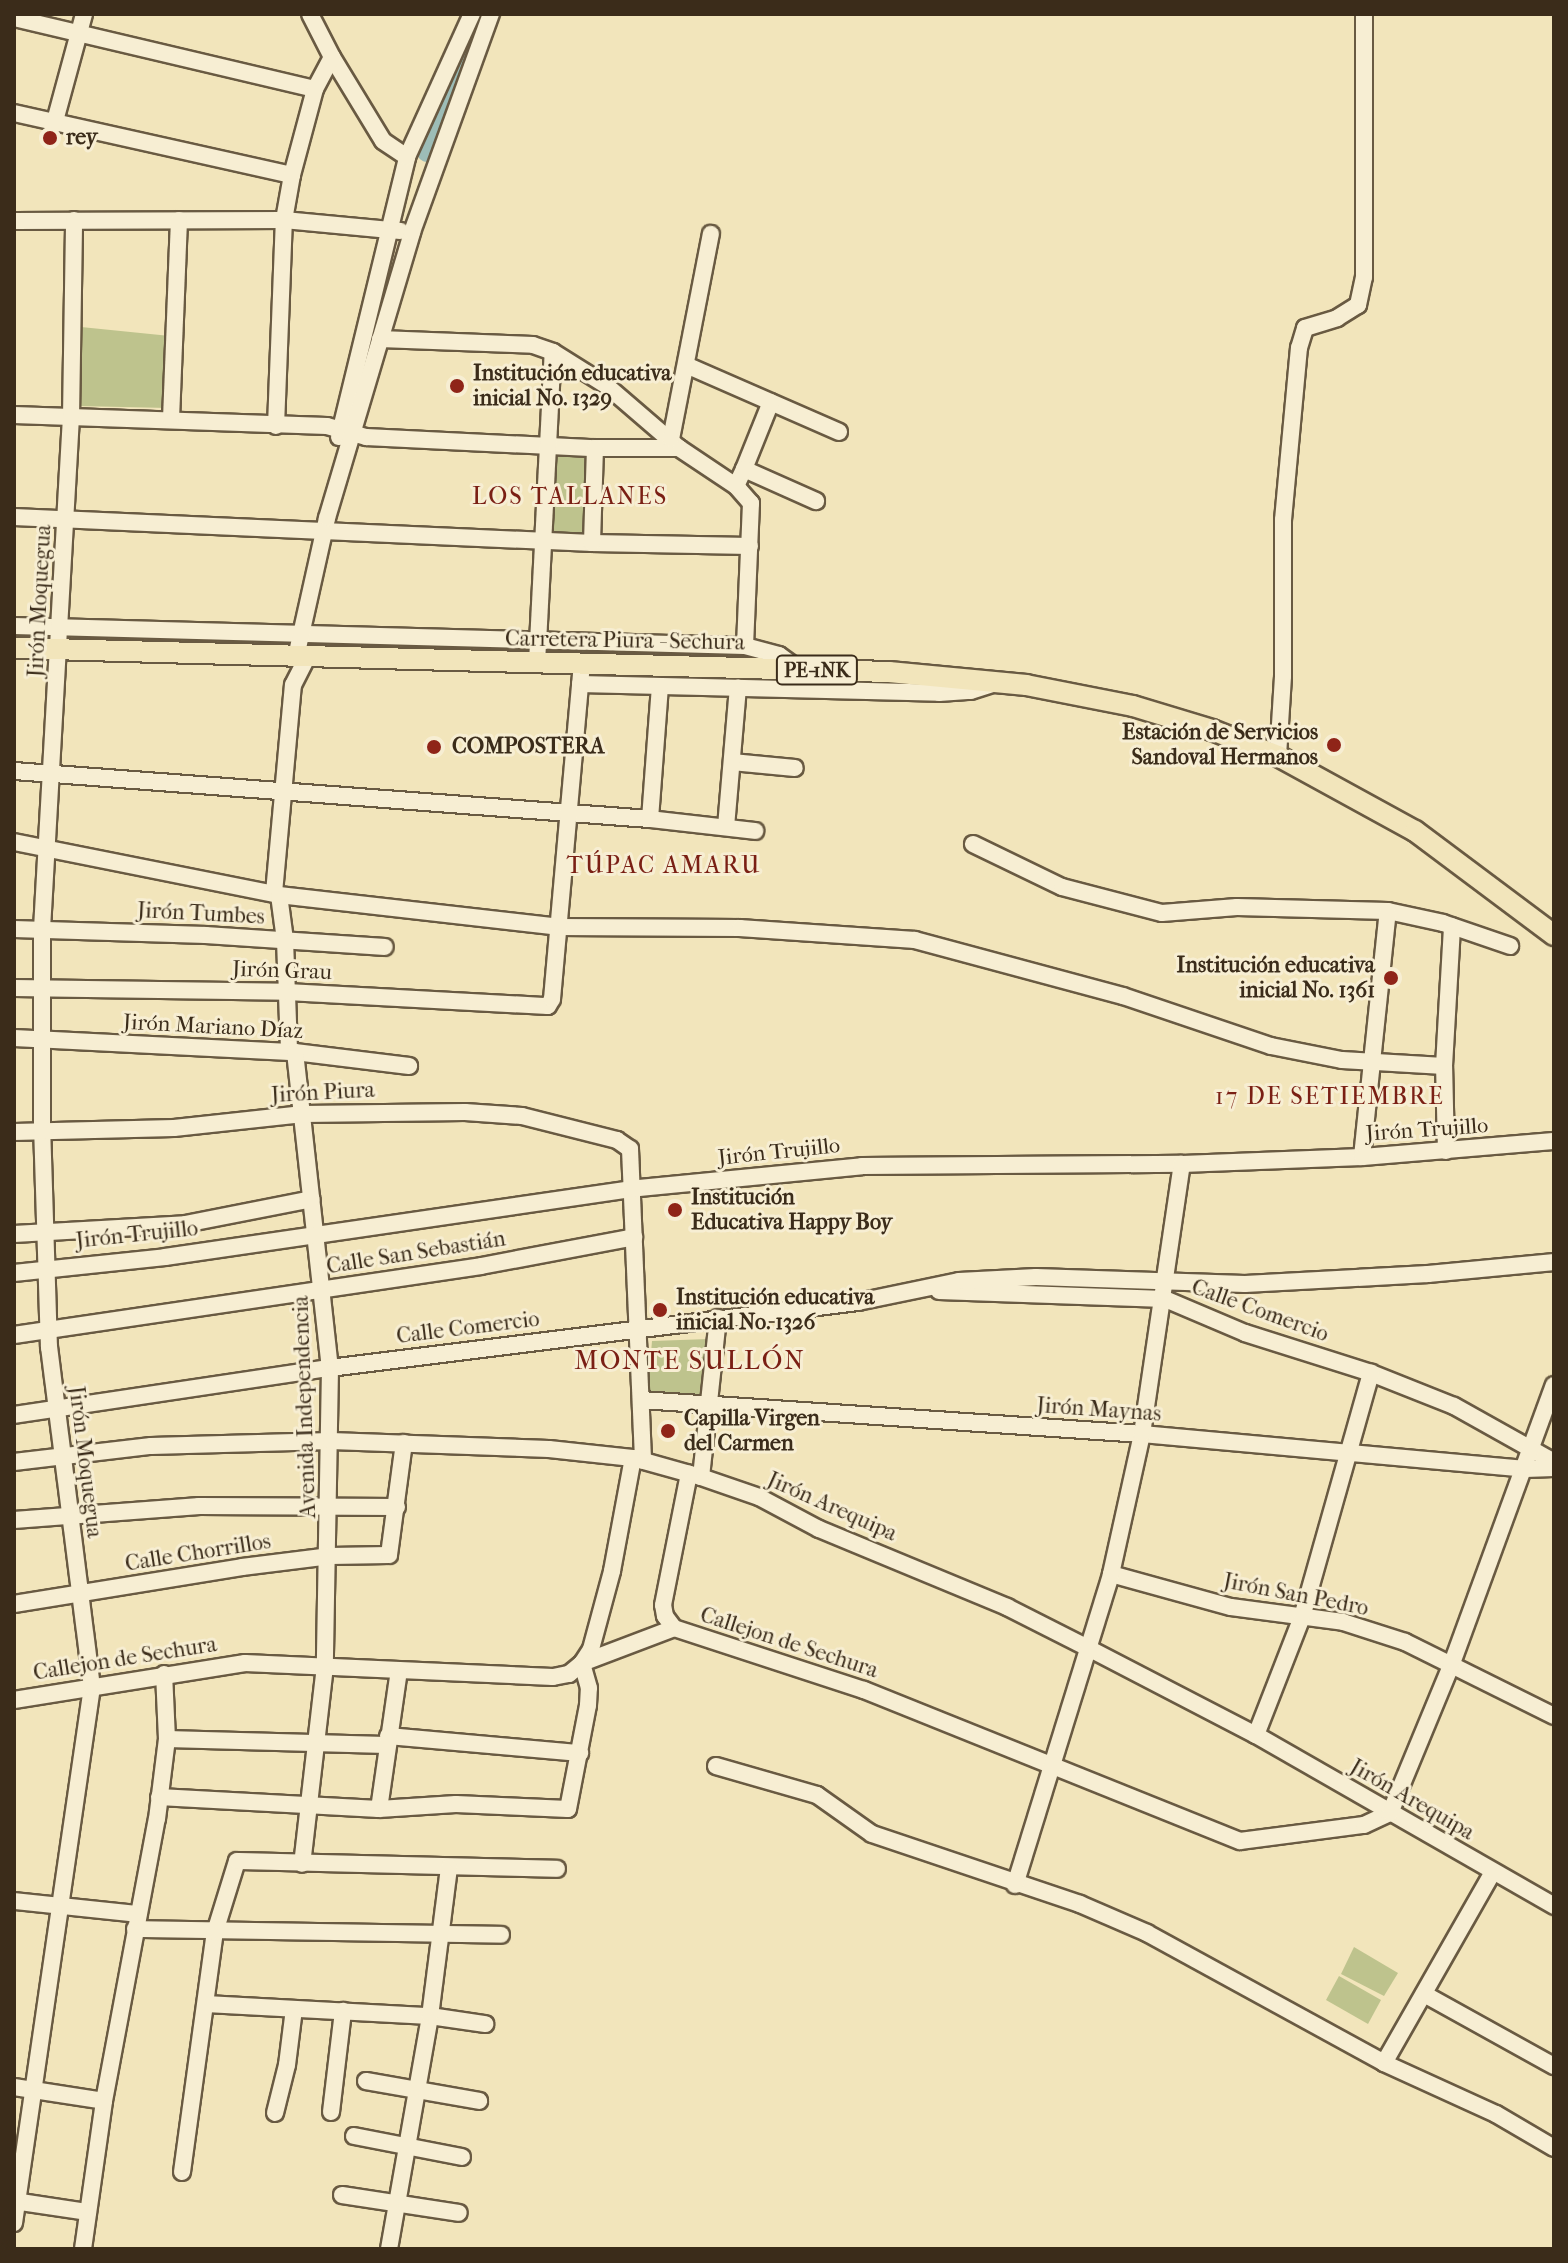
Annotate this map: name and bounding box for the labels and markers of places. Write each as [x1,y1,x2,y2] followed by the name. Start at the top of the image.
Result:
[66,125,97,151] place label: rey
[41,129,59,147] marker: rey
[473,360,671,412] place label: Institución educativa inicial No. 1329
[448,377,466,395] marker: Institución educativa inicial No. 1329
[1122,719,1318,770] place label: Estación de Servicios Sandoval Hermanos
[452,734,605,760] place label: COMPOSTERA
[423,736,445,758] marker: COMPOSTERA
[1325,736,1343,754] marker: Estación de Servicios Sandoval Hermanos
[1177,952,1375,1004] place label: Institución educativa inicial No. 1361
[1382,969,1400,987] marker: Institución educativa inicial No. 1361
[691,1184,892,1236] place label: Institución Educativa Happy Boy
[666,1201,684,1219] marker: Institución Educativa Happy Boy
[676,1284,874,1336] place label: Institución educativa inicial No. 1326
[651,1301,669,1319] marker: Institución educativa inicial No. 1326
[684,1405,820,1456] place label: Capilla Virgen del Carmen
[659,1422,677,1440] marker: Capilla Virgen del Carmen

